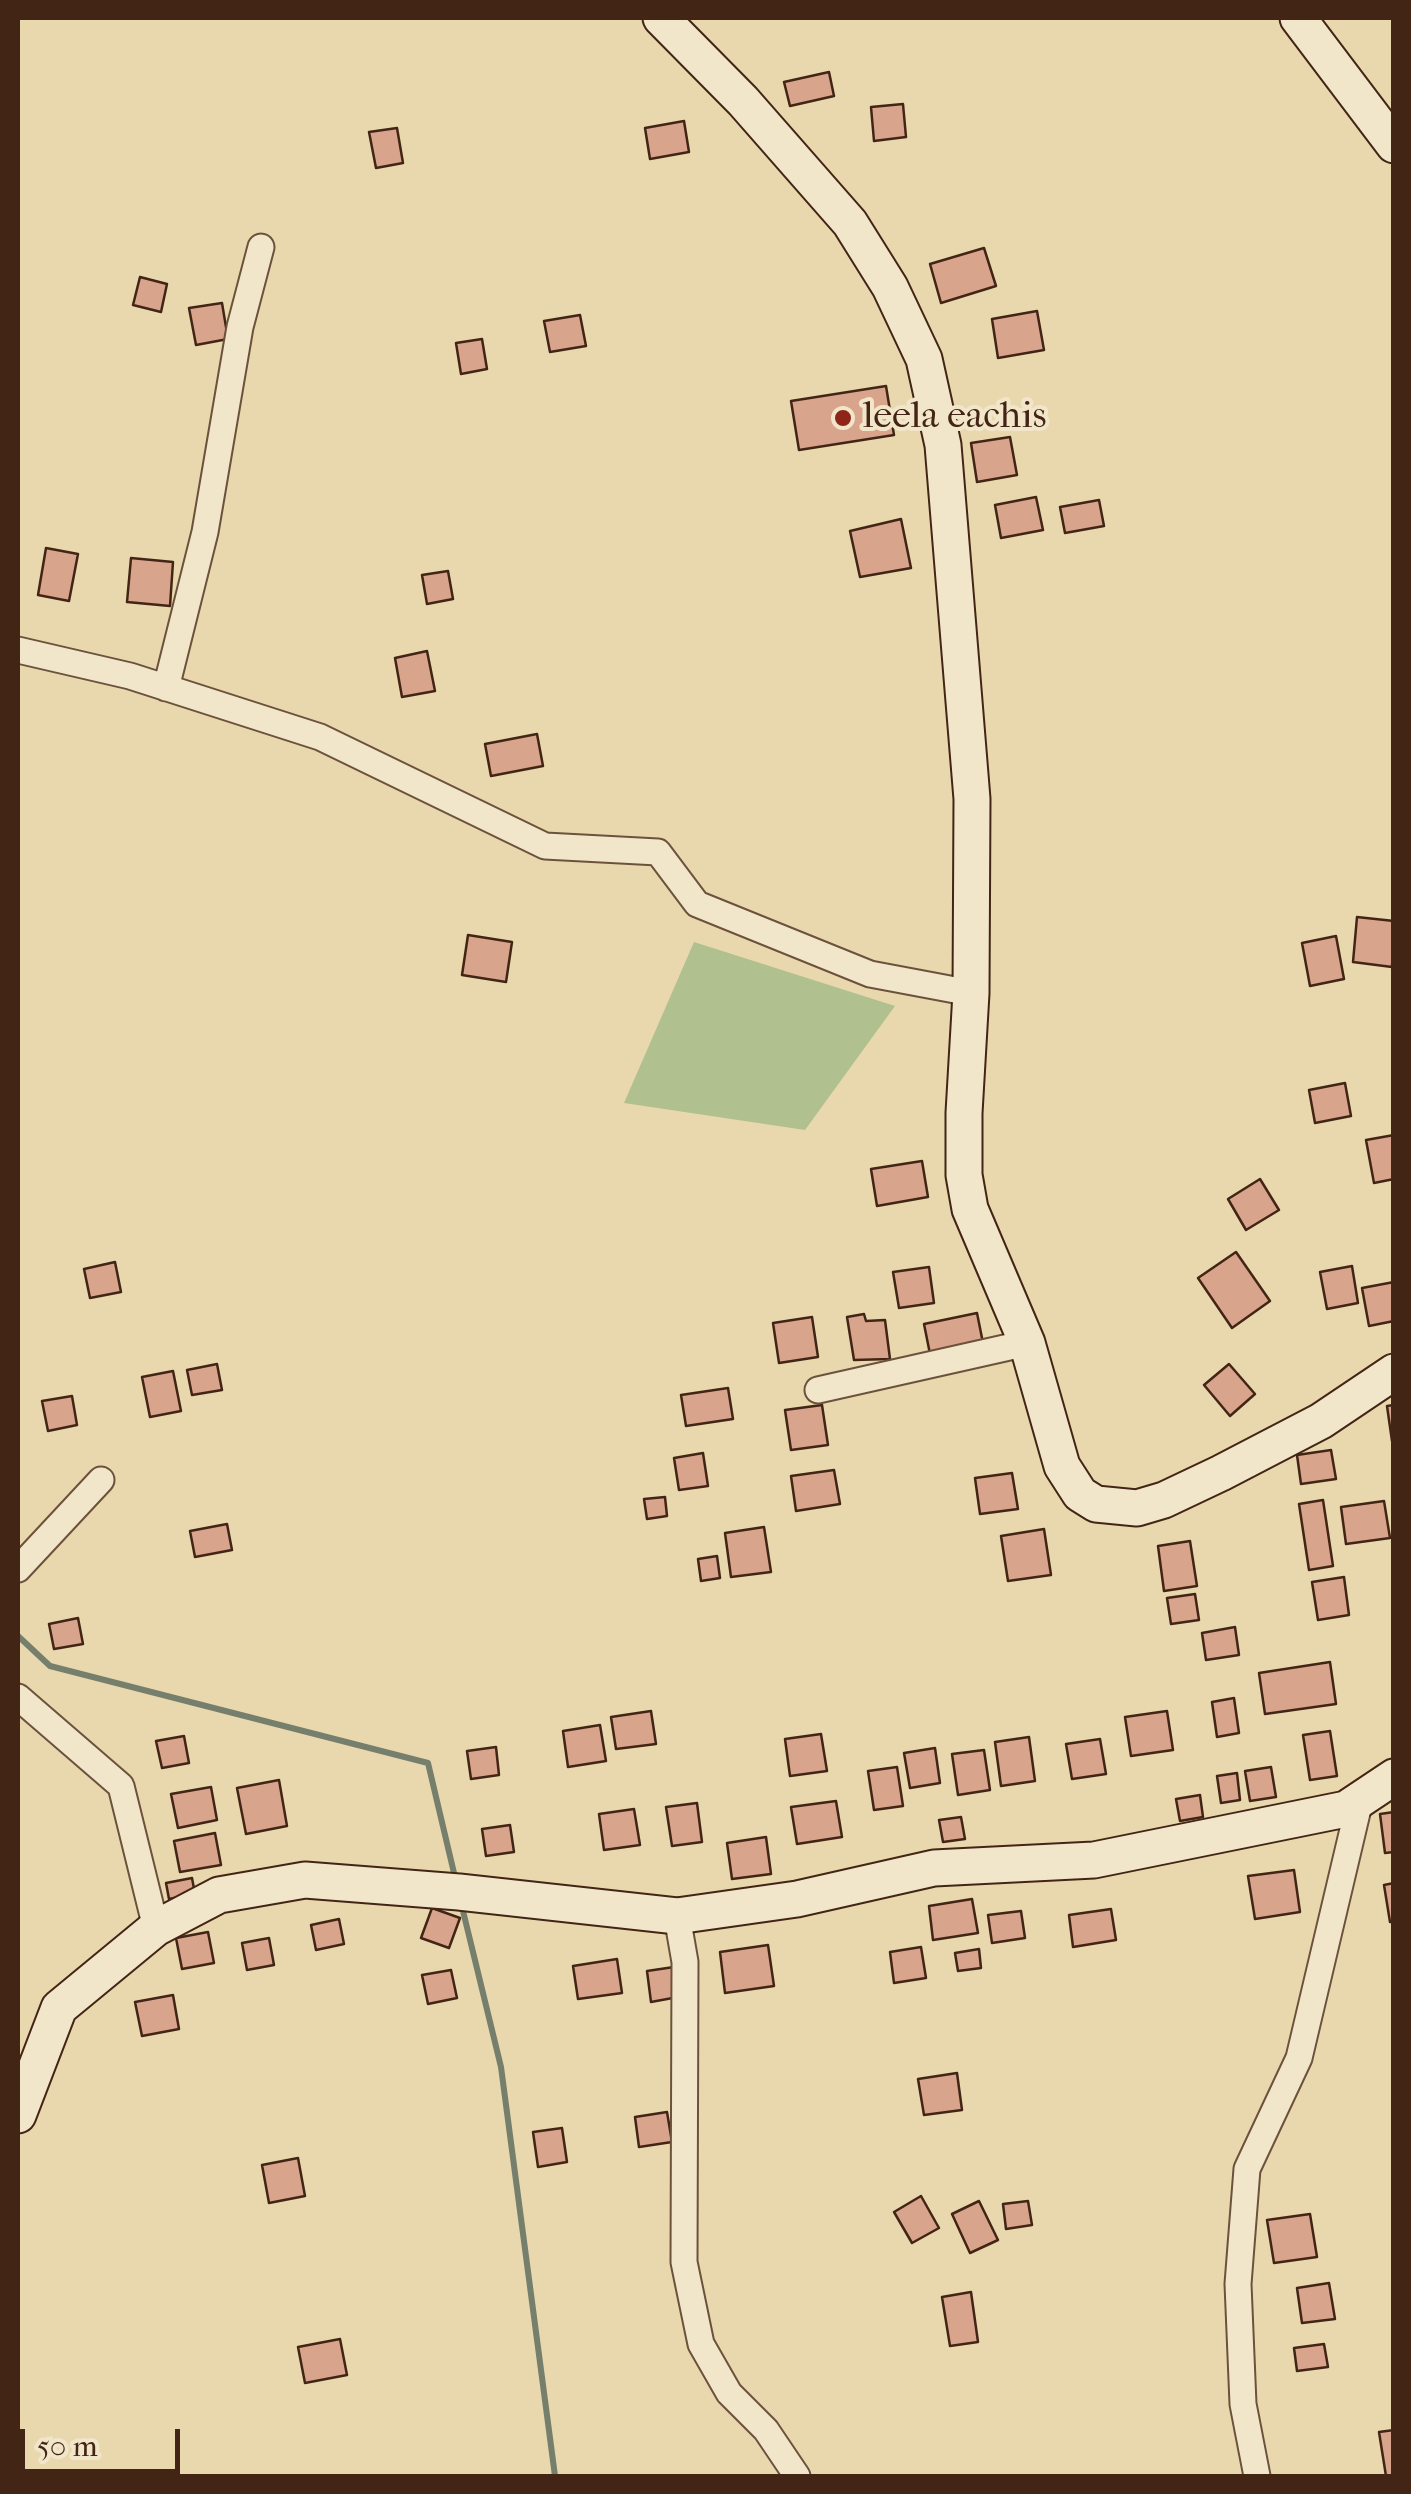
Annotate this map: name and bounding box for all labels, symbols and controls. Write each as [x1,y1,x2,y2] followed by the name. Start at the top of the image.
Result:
[863,395,1046,441] place label: leela eachis
[832,407,854,429] marker: leela eachis
[25,2409,185,2471] scale bar
[37,2429,98,2464] text: 50 m

